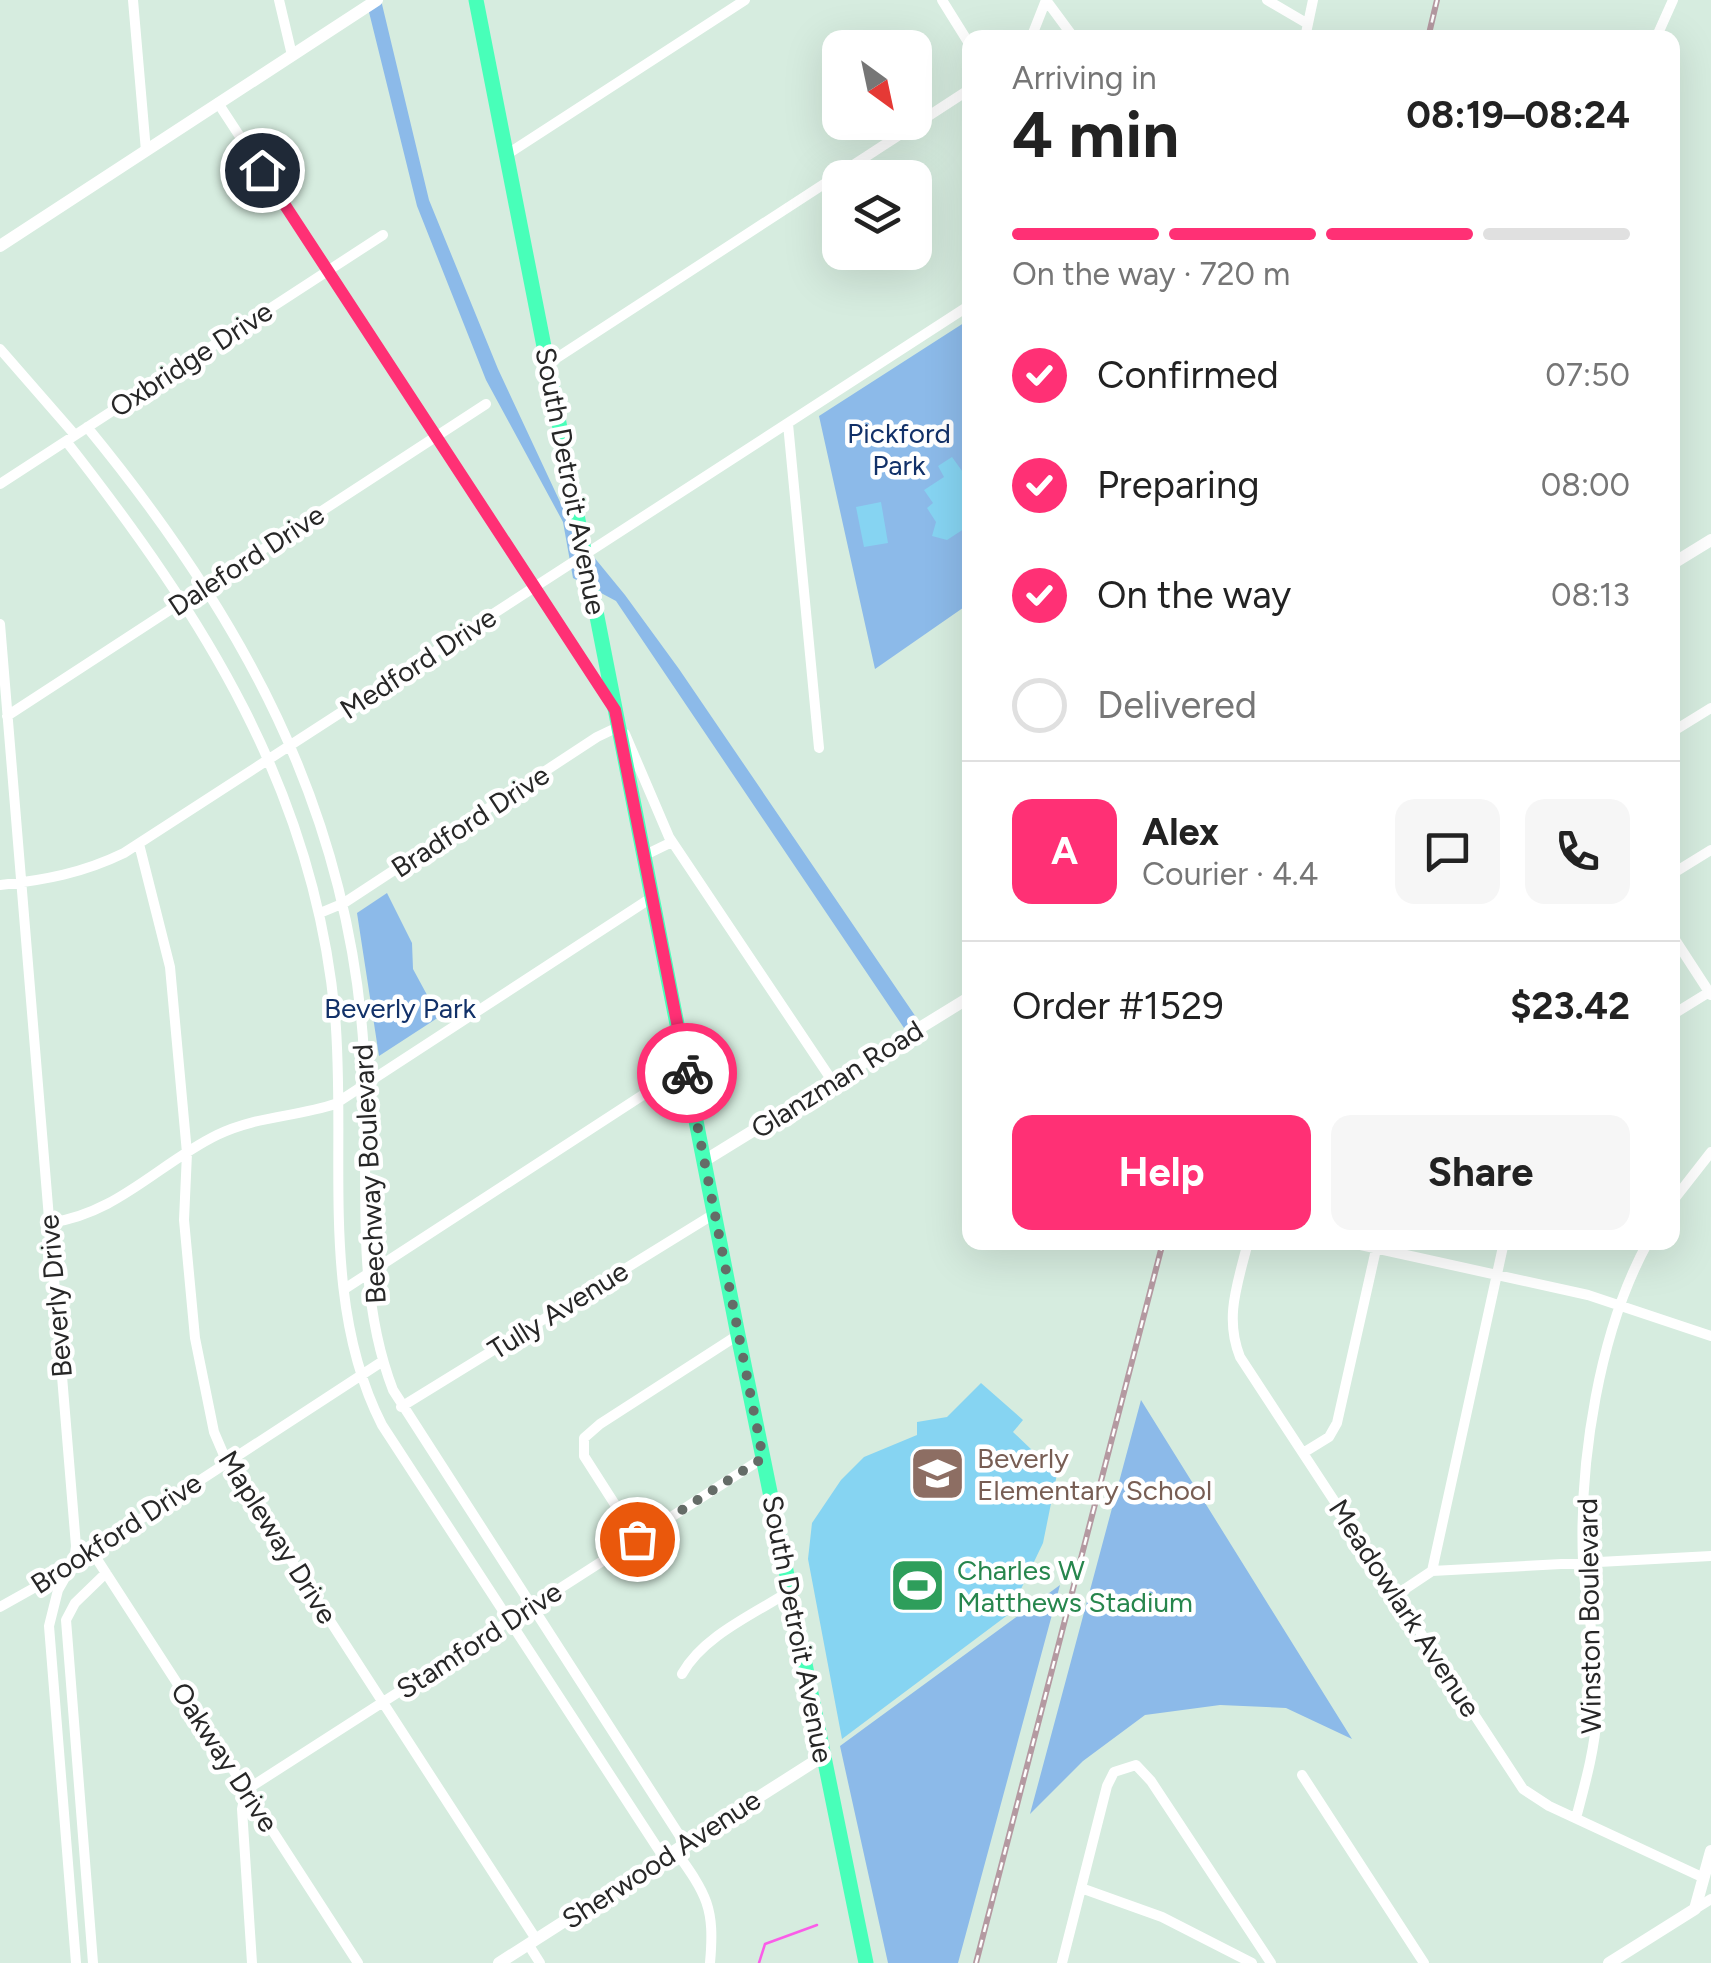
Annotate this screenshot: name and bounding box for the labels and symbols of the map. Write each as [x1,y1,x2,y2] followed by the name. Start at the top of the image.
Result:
[822,30,932,140] north arrow
[220,128,305,213] pin
[103,294,279,424] street label: Oxbridge Drive
[528,344,614,618] street label: South Detroit Avenue
[847,416,951,482] park label: Pickford Park
[162,497,330,623] street label: Daleford Drive
[334,600,502,726] street label: Medford Drive
[385,757,555,885] street label: Bradford Drive
[324,991,476,1025] park label: Beverly Park
[745,1013,929,1145] street label: Glanzman Road
[637,1023,737,1123] courier
[345,1043,393,1305] street label: Beechway Boulevard
[31,1213,79,1379] street label: Beverly Drive
[482,1254,634,1366] street label: Tully Avenue
[977,1441,1212,1507] place label: Beverly Elementary School
[211,1444,345,1630] street label: Mapleway Drive
[908,1444,968,1504] school or university icon: Beverly Elementary School
[24,1465,208,1601] street label: Brookford Drive
[755,1492,841,1766] street label: South Detroit Avenue
[1322,1493,1488,1723] street label: Meadowlark Avenue
[595,1497,680,1582] pin
[1570,1498,1608,1734] street label: Winston Boulevard
[957,1553,1193,1619] place label: Charles W Matthews Stadium
[888,1556,948,1616] sports icon: Charles W Matthews Stadium
[390,1574,568,1706] street label: Stamford Drive
[164,1676,286,1838] street label: Oakway Drive
[555,1782,767,1936] street label: Sherwood Avenue

